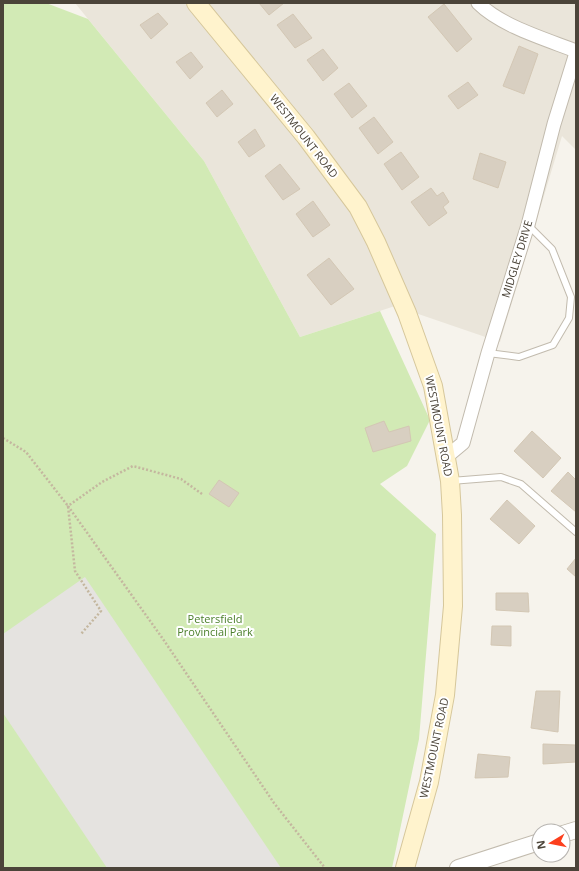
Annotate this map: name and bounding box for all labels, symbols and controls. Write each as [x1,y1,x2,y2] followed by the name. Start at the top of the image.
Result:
[267,91,342,181] street label: WESTMOUNT ROAD
[498,218,535,299] street label: MIDGLEY DRIVE
[422,374,457,478] street label: WESTMOUNT ROAD
[177,611,253,639] park label: Petersfield Provincial Park
[416,696,451,799] street label: WESTMOUNT ROAD
[531,823,571,863] north arrow
[532,839,549,851] text: N

